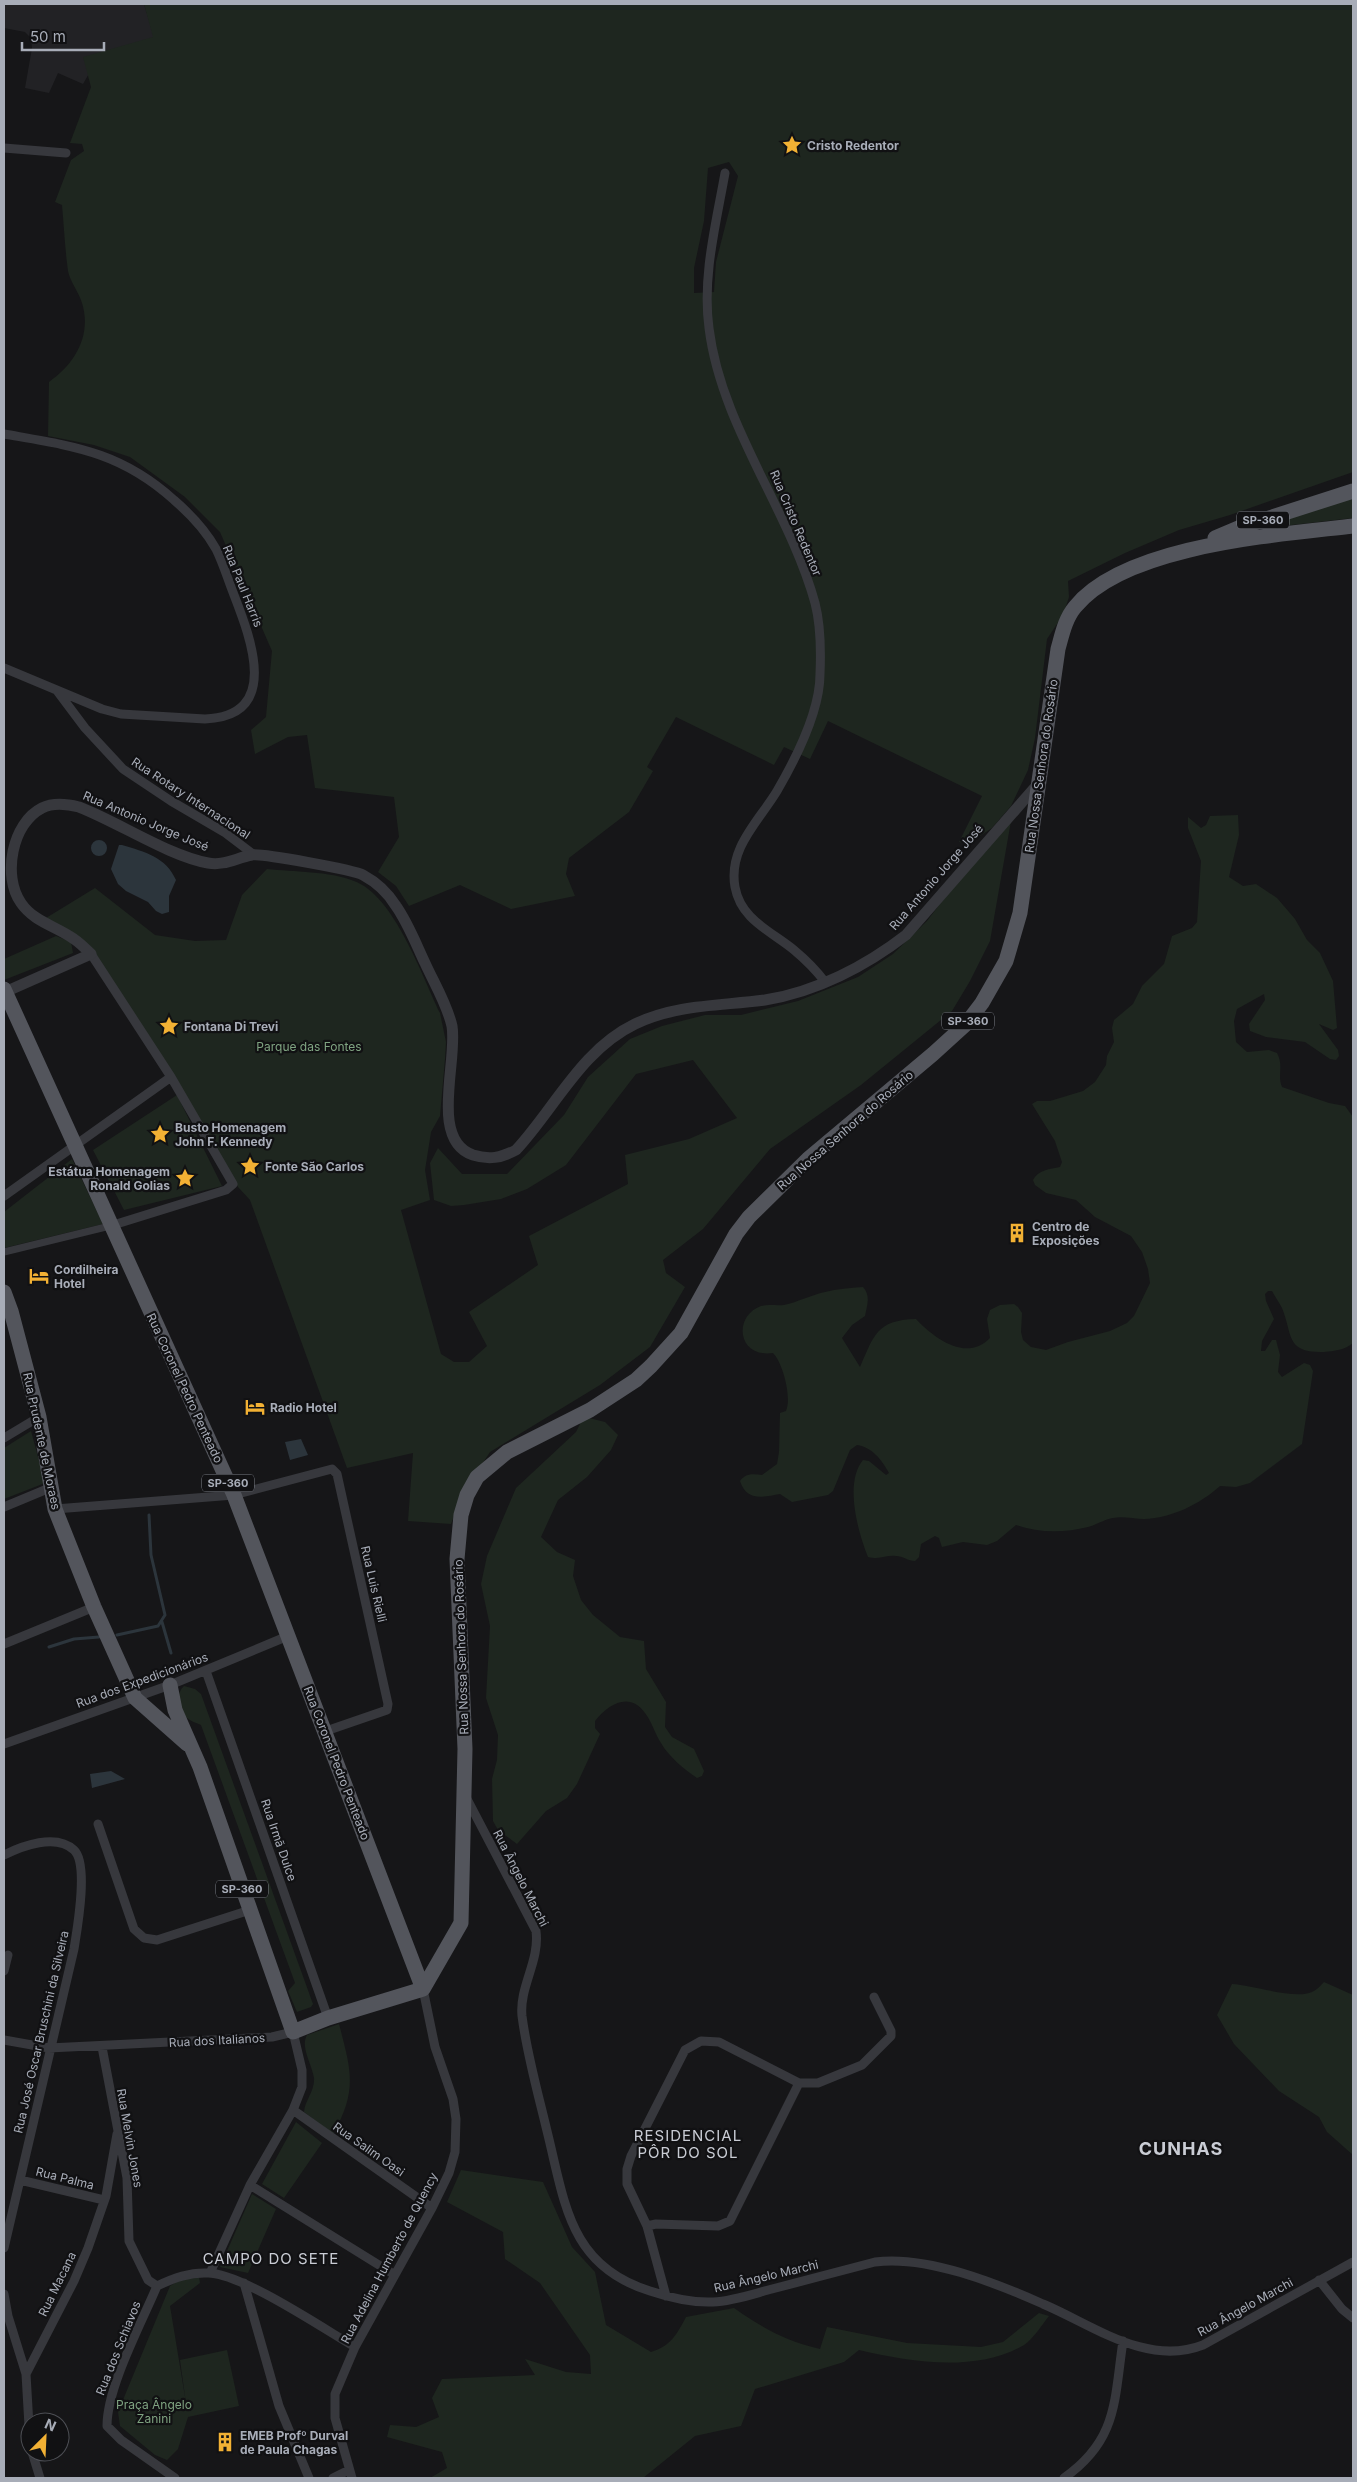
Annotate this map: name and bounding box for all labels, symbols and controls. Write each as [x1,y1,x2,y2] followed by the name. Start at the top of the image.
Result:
[22,20,105,52] scale bar
[30,27,66,46] text: 50 m
[781,134,803,156] place icon: Cristo Redentor
[807,138,899,153] place label: Cristo Redentor
[767,468,825,579] street label: Rua Cristo Redentor
[1237,512,1289,528] road number: SP-360
[220,543,266,629] street label: Rua Paul Harris
[1021,678,1061,854] street label: Rua Nossa Senhora do Rosário
[129,754,253,842] street label: Rua Rotary Internacional
[81,788,211,854] street label: Rua Antonio Jorge José
[886,821,986,933] street label: Rua Antonio Jorge José
[942,1012,994,1030] road number: SP-360
[158,1015,180,1037] place icon: Fontana Di Trevi
[184,1019,278,1034] place label: Fontana Di Trevi
[256,1039,362,1054] park label: Parque das Fontes
[774,1067,916,1193] street label: Rua Nossa Senhora do Rosário
[175,1120,286,1149] place label: Busto Homenagem John F. Kennedy
[149,1123,171,1145] place icon: Busto Homenagem John F. Kennedy
[239,1155,261,1177] place icon: Fonte São Carlos
[265,1159,364,1174] place label: Fonte São Carlos
[48,1164,170,1193] place label: Estátua Homenagem Ronald Golias
[174,1167,196,1189] place icon: Estátua Homenagem Ronald Golias
[1032,1219,1100,1248] place label: Centro de Exposições
[1006,1222,1028,1244] building icon: Centro de Exposições
[54,1262,118,1291] place label: Cordilheira Hotel
[28,1265,50,1287] hotel icon: Cordilheira Hotel
[144,1311,226,1465] street label: Rua Coronel Pedro Penteado
[20,1371,64,1511] street label: Rua Prudente de Moraes
[244,1396,266,1418] hotel icon: Radio Hotel
[270,1400,337,1415] place label: Radio Hotel
[202,1475,254,1492] road number: SP-360
[358,1544,390,1624] street label: Rua Luis Rielli
[450,1559,472,1735] street label: Rua Nossa Senhora do Rosário
[74,1649,210,1711] street label: Rua dos Expedicionários
[301,1684,373,1842] street label: Rua Coronel Pedro Penteado
[258,1797,300,1883] street label: Rua Irmã Dulce
[490,1827,552,1929] street label: Rua Ângelo Marchi
[216,1880,268,1898] road number: SP-360
[10,1929,72,2135] street label: Rua José Oscar Bruschini da Silveira
[168,2030,266,2050] street label: Rua dos Italianos
[114,2087,146,2189] street label: Rua Melvin Jones
[330,2119,408,2179] street label: Rua Salim Oasi
[634,2126,742,2162] district label: RESIDENCIAL PÔR DO SOL
[1139,2138,1223,2159] district label: CUNHAS
[34,2164,96,2192] street label: Rua Palma
[337,2170,441,2346] street label: Rua Adelina Humberto de Quency
[35,2249,79,2319] street label: Rua Macana
[203,2249,339,2268] district label: CAMPO DO SETE
[712,2257,820,2295] street label: Rua Ângelo Marchi
[1195,2274,1295,2339] street label: Rua Ângelo Marchi
[92,2299,144,2397] street label: Rua dos Schiavos
[116,2397,192,2426] park label: Praça Ângelo Zanini
[20,2412,70,2462] north arrow
[42,2415,59,2435] text: N
[240,2428,348,2457] place label: EMEB Profº Durval de Paula Chagas
[214,2431,236,2453] building icon: EMEB Profº Durval de Paula Chagas

